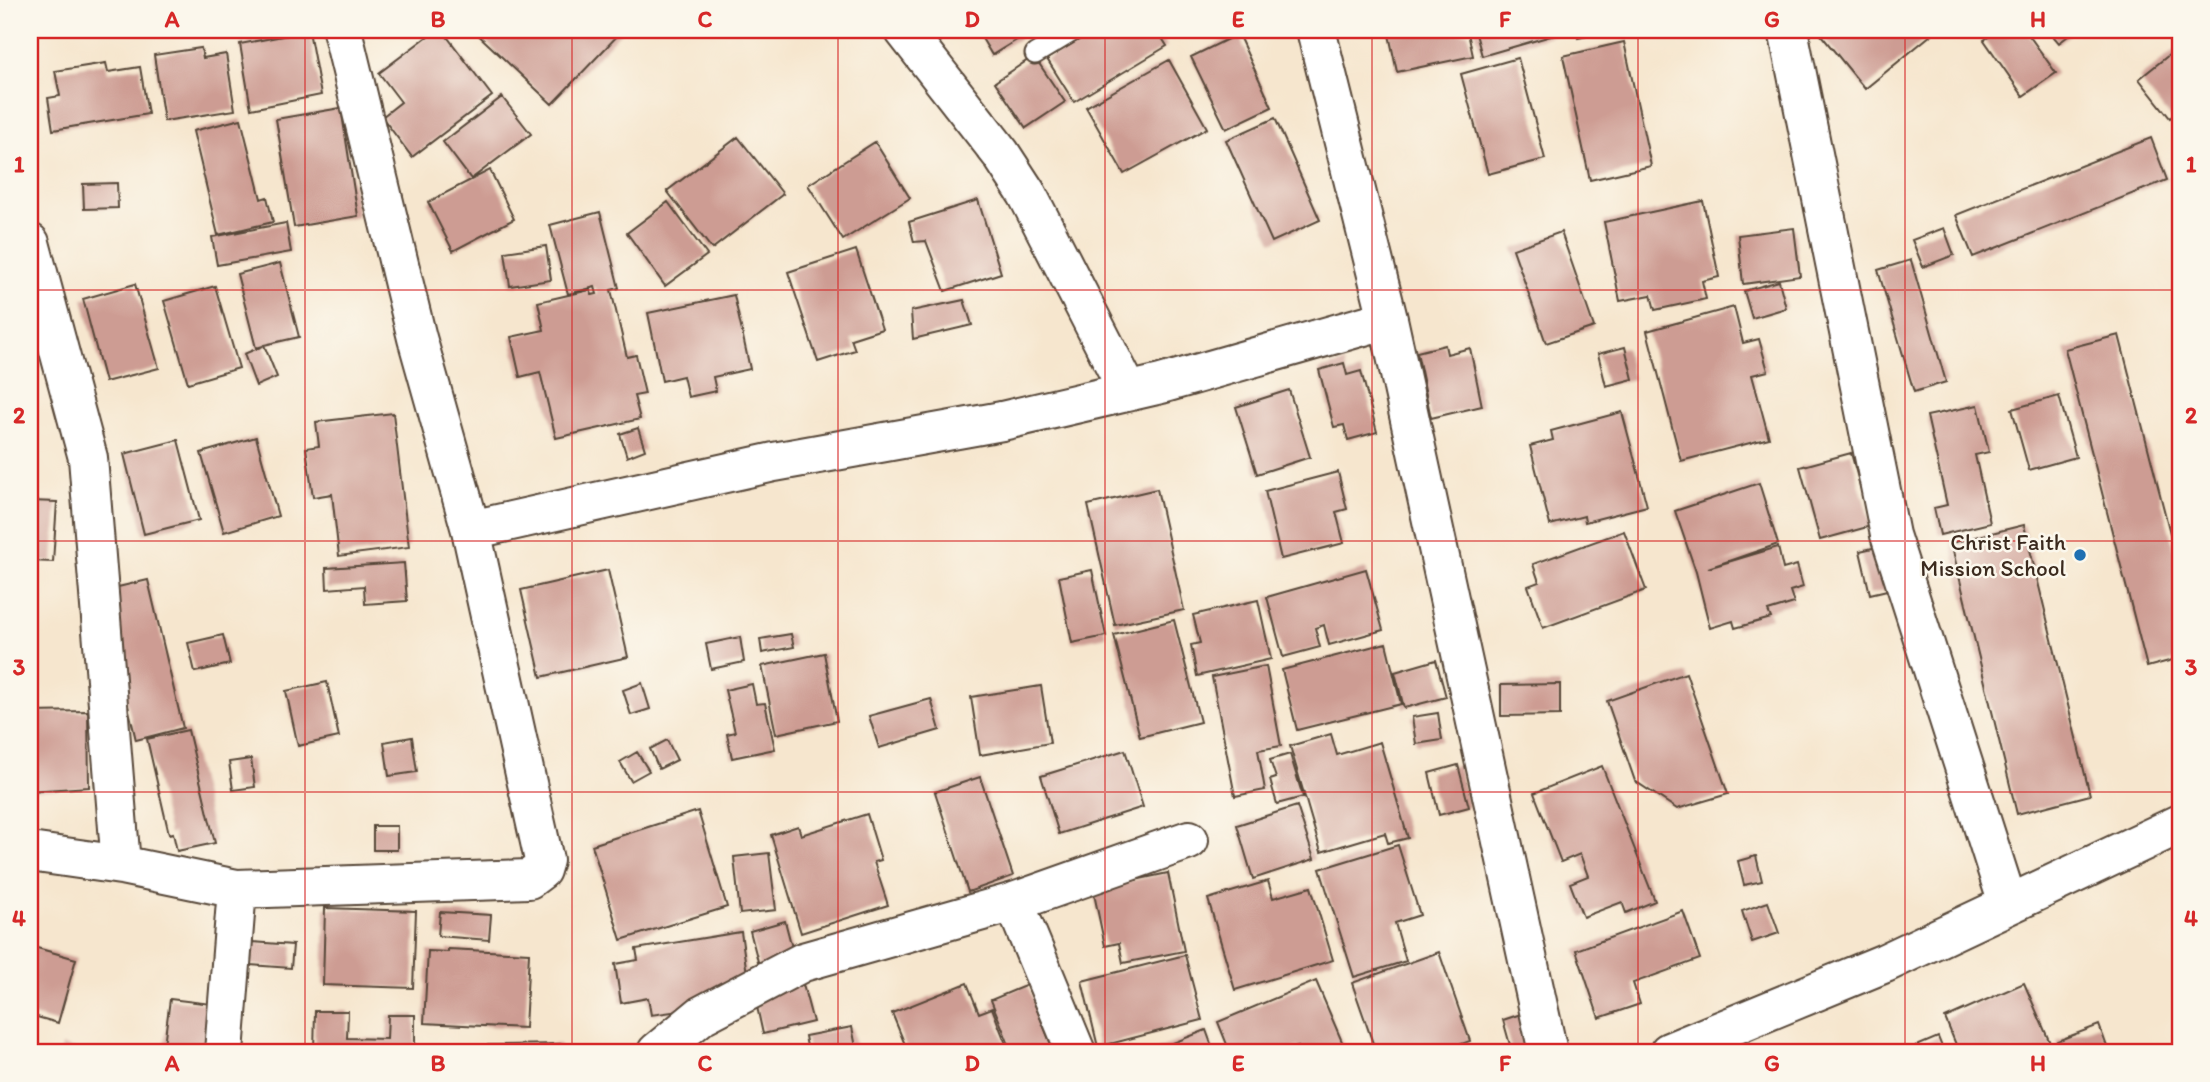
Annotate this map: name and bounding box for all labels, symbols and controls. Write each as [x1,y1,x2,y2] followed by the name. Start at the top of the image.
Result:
[164,5,180,33] text: A
[431,5,446,33] text: B
[698,5,713,33] text: C
[964,5,980,33] text: D
[1232,5,1245,33] text: E
[1499,5,1512,33] text: F
[1764,5,1780,33] text: G
[2030,5,2046,33] text: H
[14,150,25,178] text: 1
[2186,150,2197,178] text: 1
[13,401,26,429] text: 2
[2185,401,2198,429] text: 2
[1920,528,2066,582] place label: Christ Faith Mission School
[2072,547,2088,563] marker: Christ Faith Mission School
[13,653,26,681] text: 3
[2185,653,2198,681] text: 3
[12,904,26,932] text: 4
[2184,904,2198,932] text: 4
[164,1049,180,1077] text: A
[431,1049,446,1077] text: B
[698,1049,713,1077] text: C
[964,1049,980,1077] text: D
[1232,1049,1245,1077] text: E
[1499,1049,1512,1077] text: F
[1764,1049,1780,1077] text: G
[2030,1049,2046,1077] text: H

